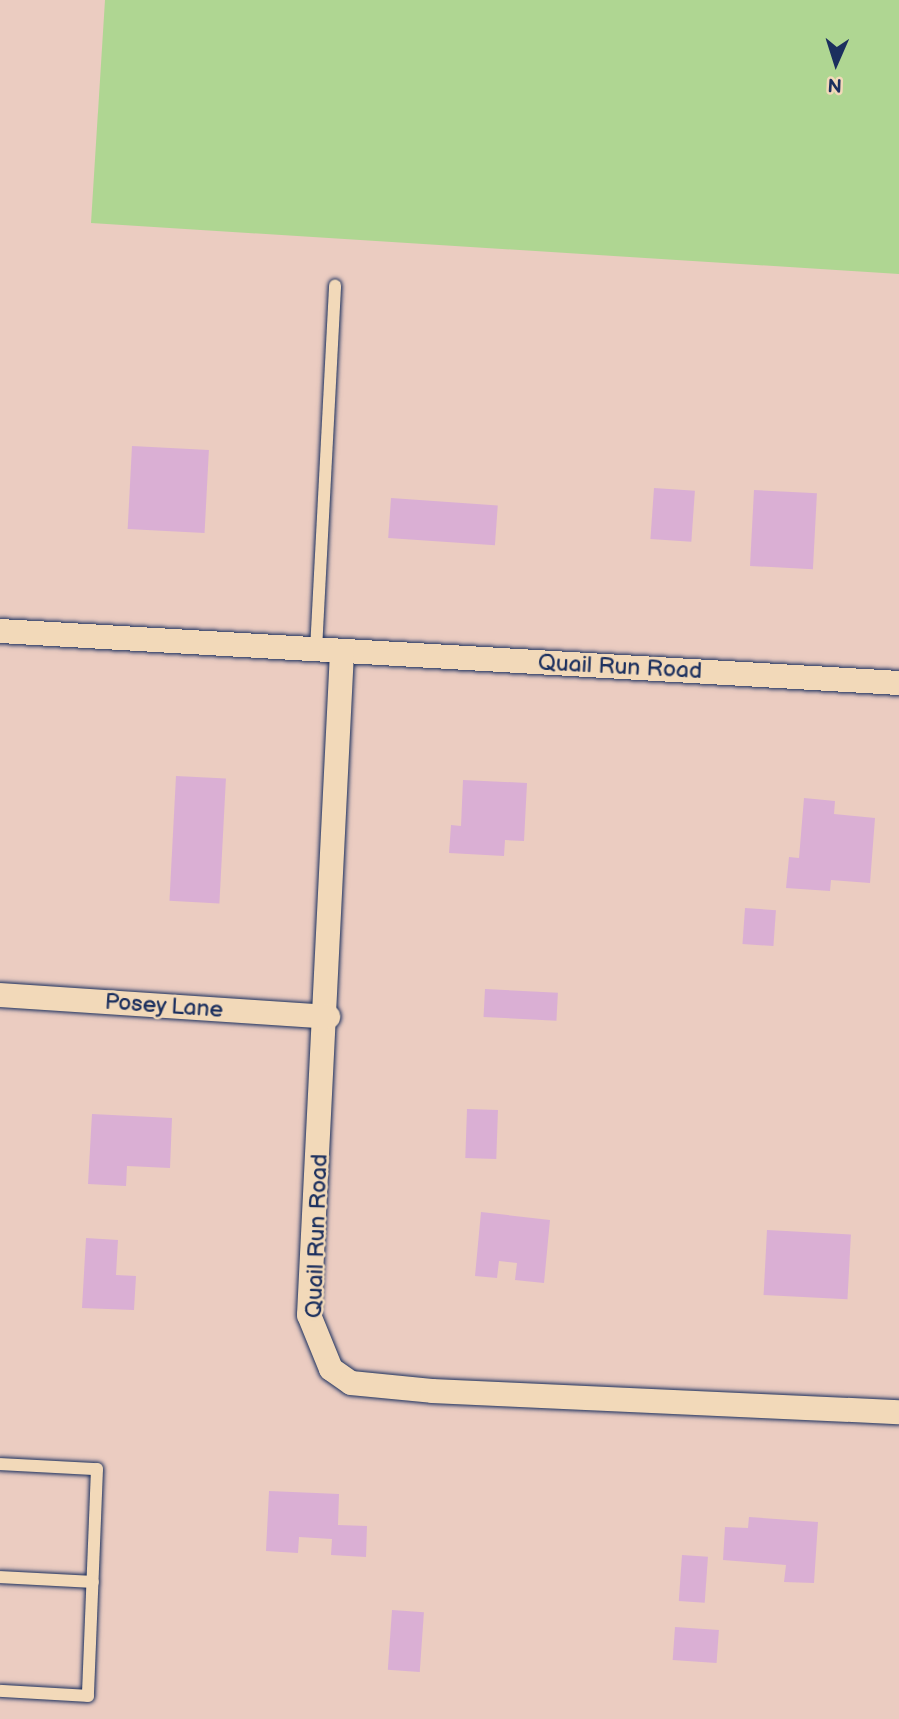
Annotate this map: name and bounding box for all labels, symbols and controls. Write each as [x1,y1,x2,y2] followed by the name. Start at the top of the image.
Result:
[801,28,871,98] north arrow
[827,73,843,96] text: N
[537,649,703,685] street label: Quail Run Road
[103,988,225,1024] street label: Posey Lane
[300,1153,334,1319] street label: Quail Run Road

